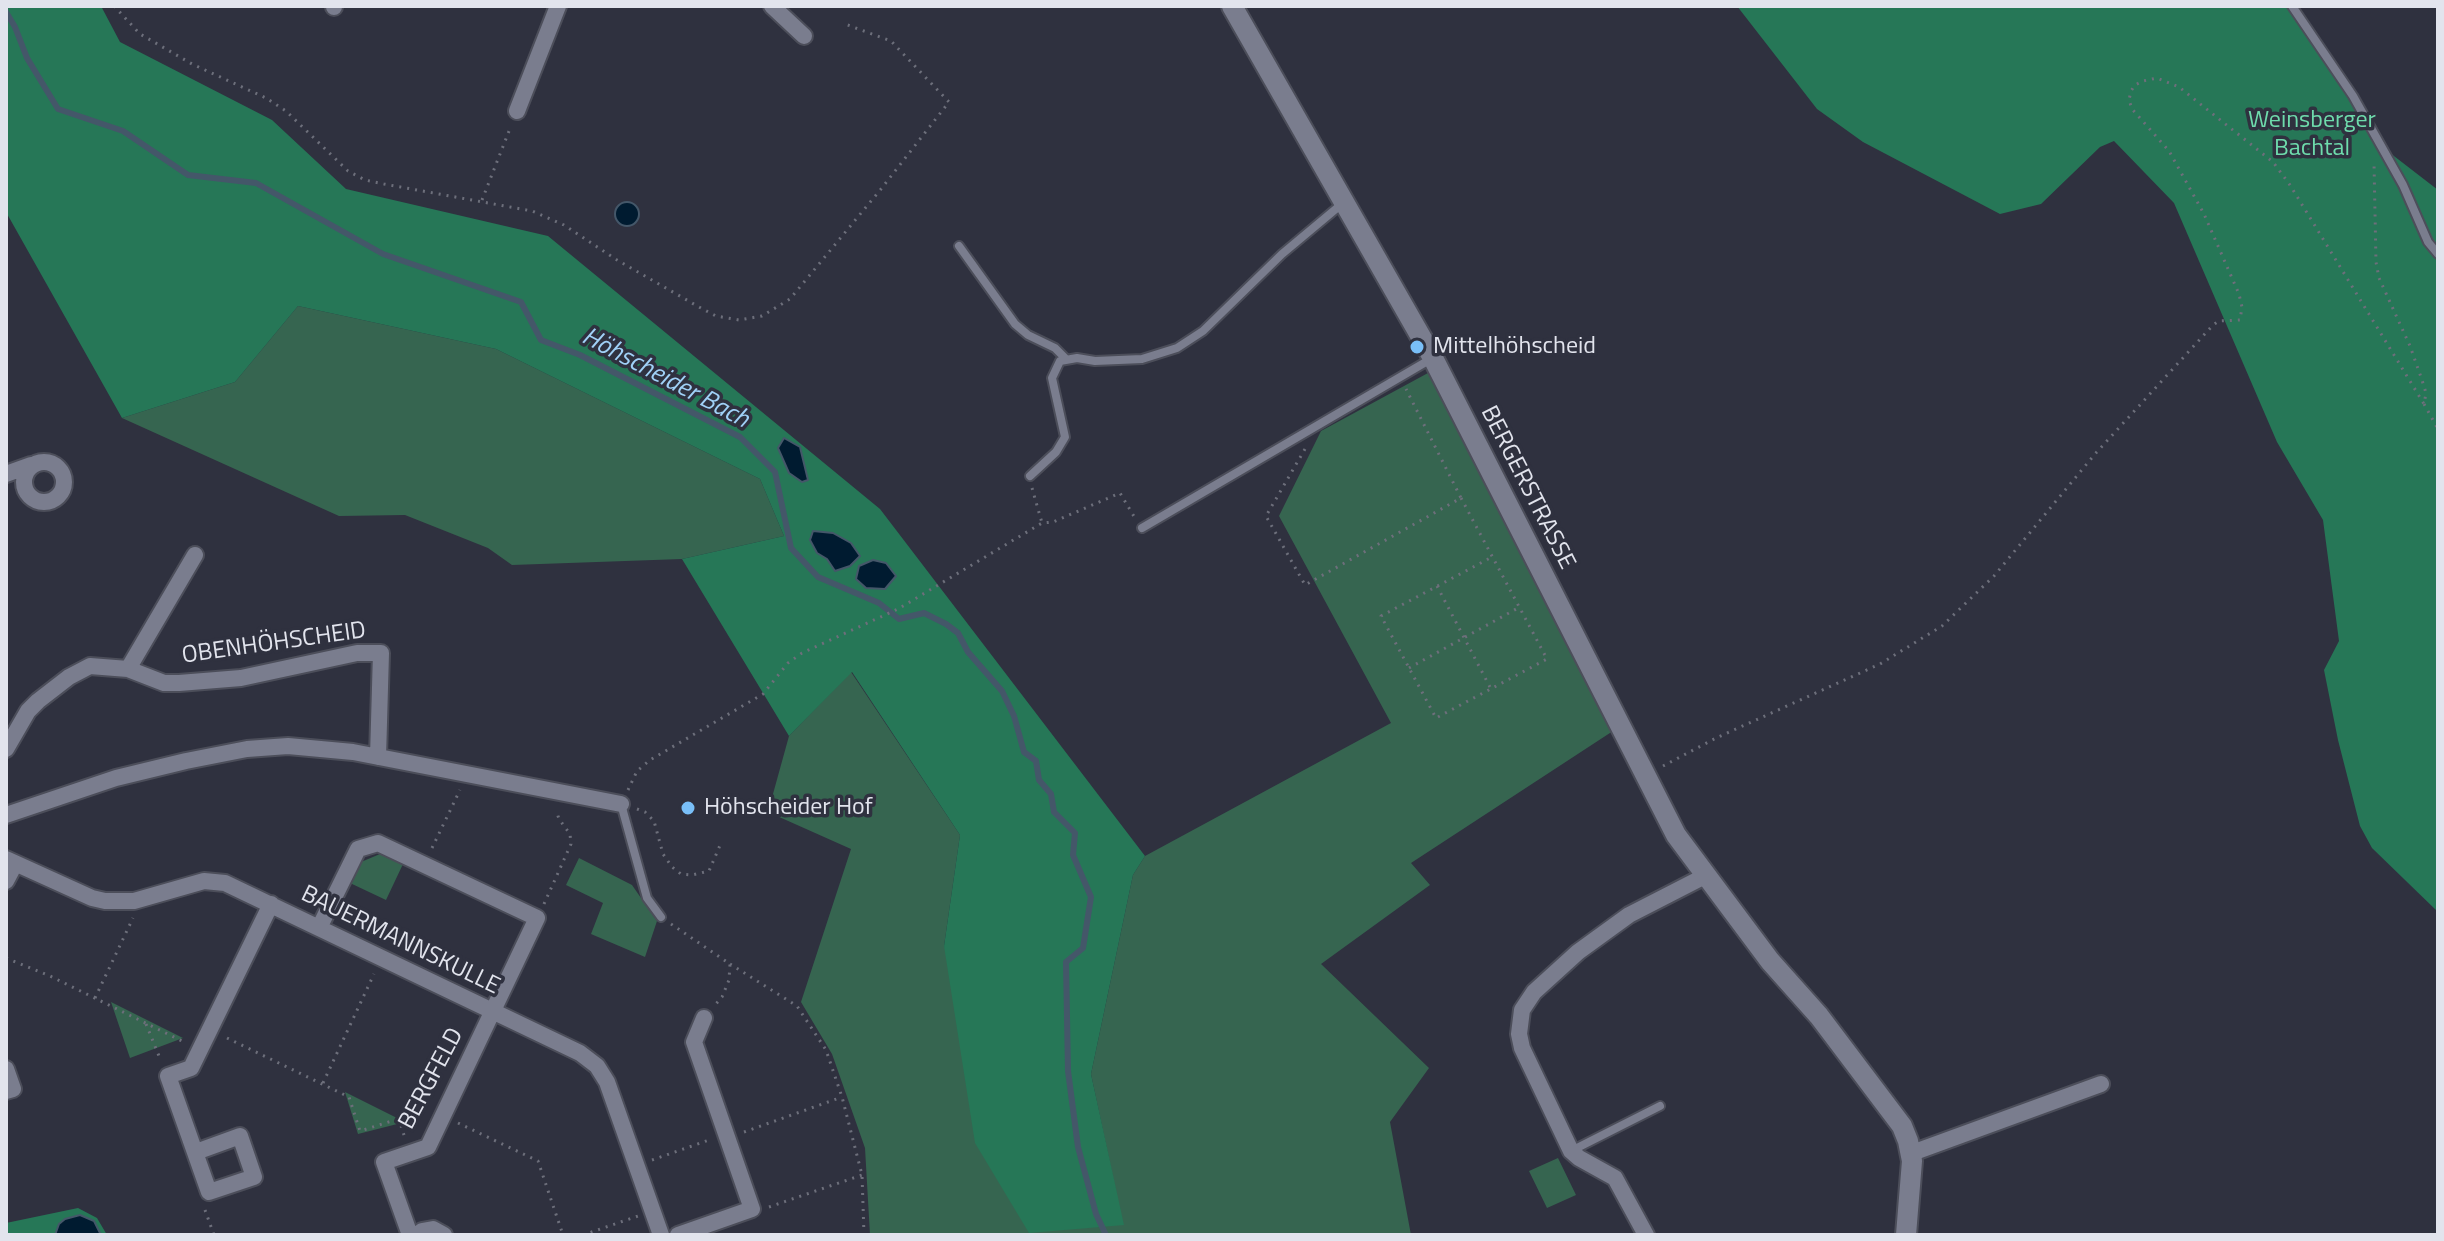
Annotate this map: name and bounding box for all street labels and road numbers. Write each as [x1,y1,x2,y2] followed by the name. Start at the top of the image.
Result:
[1473,402,1581,574] street label: BERGERSTRASSE
[180,617,368,671] street label: OBENHÖHSCHEID
[296,880,504,1002] street label: BAUERMANNSKULLE
[393,1023,471,1135] street label: BERGFELD

